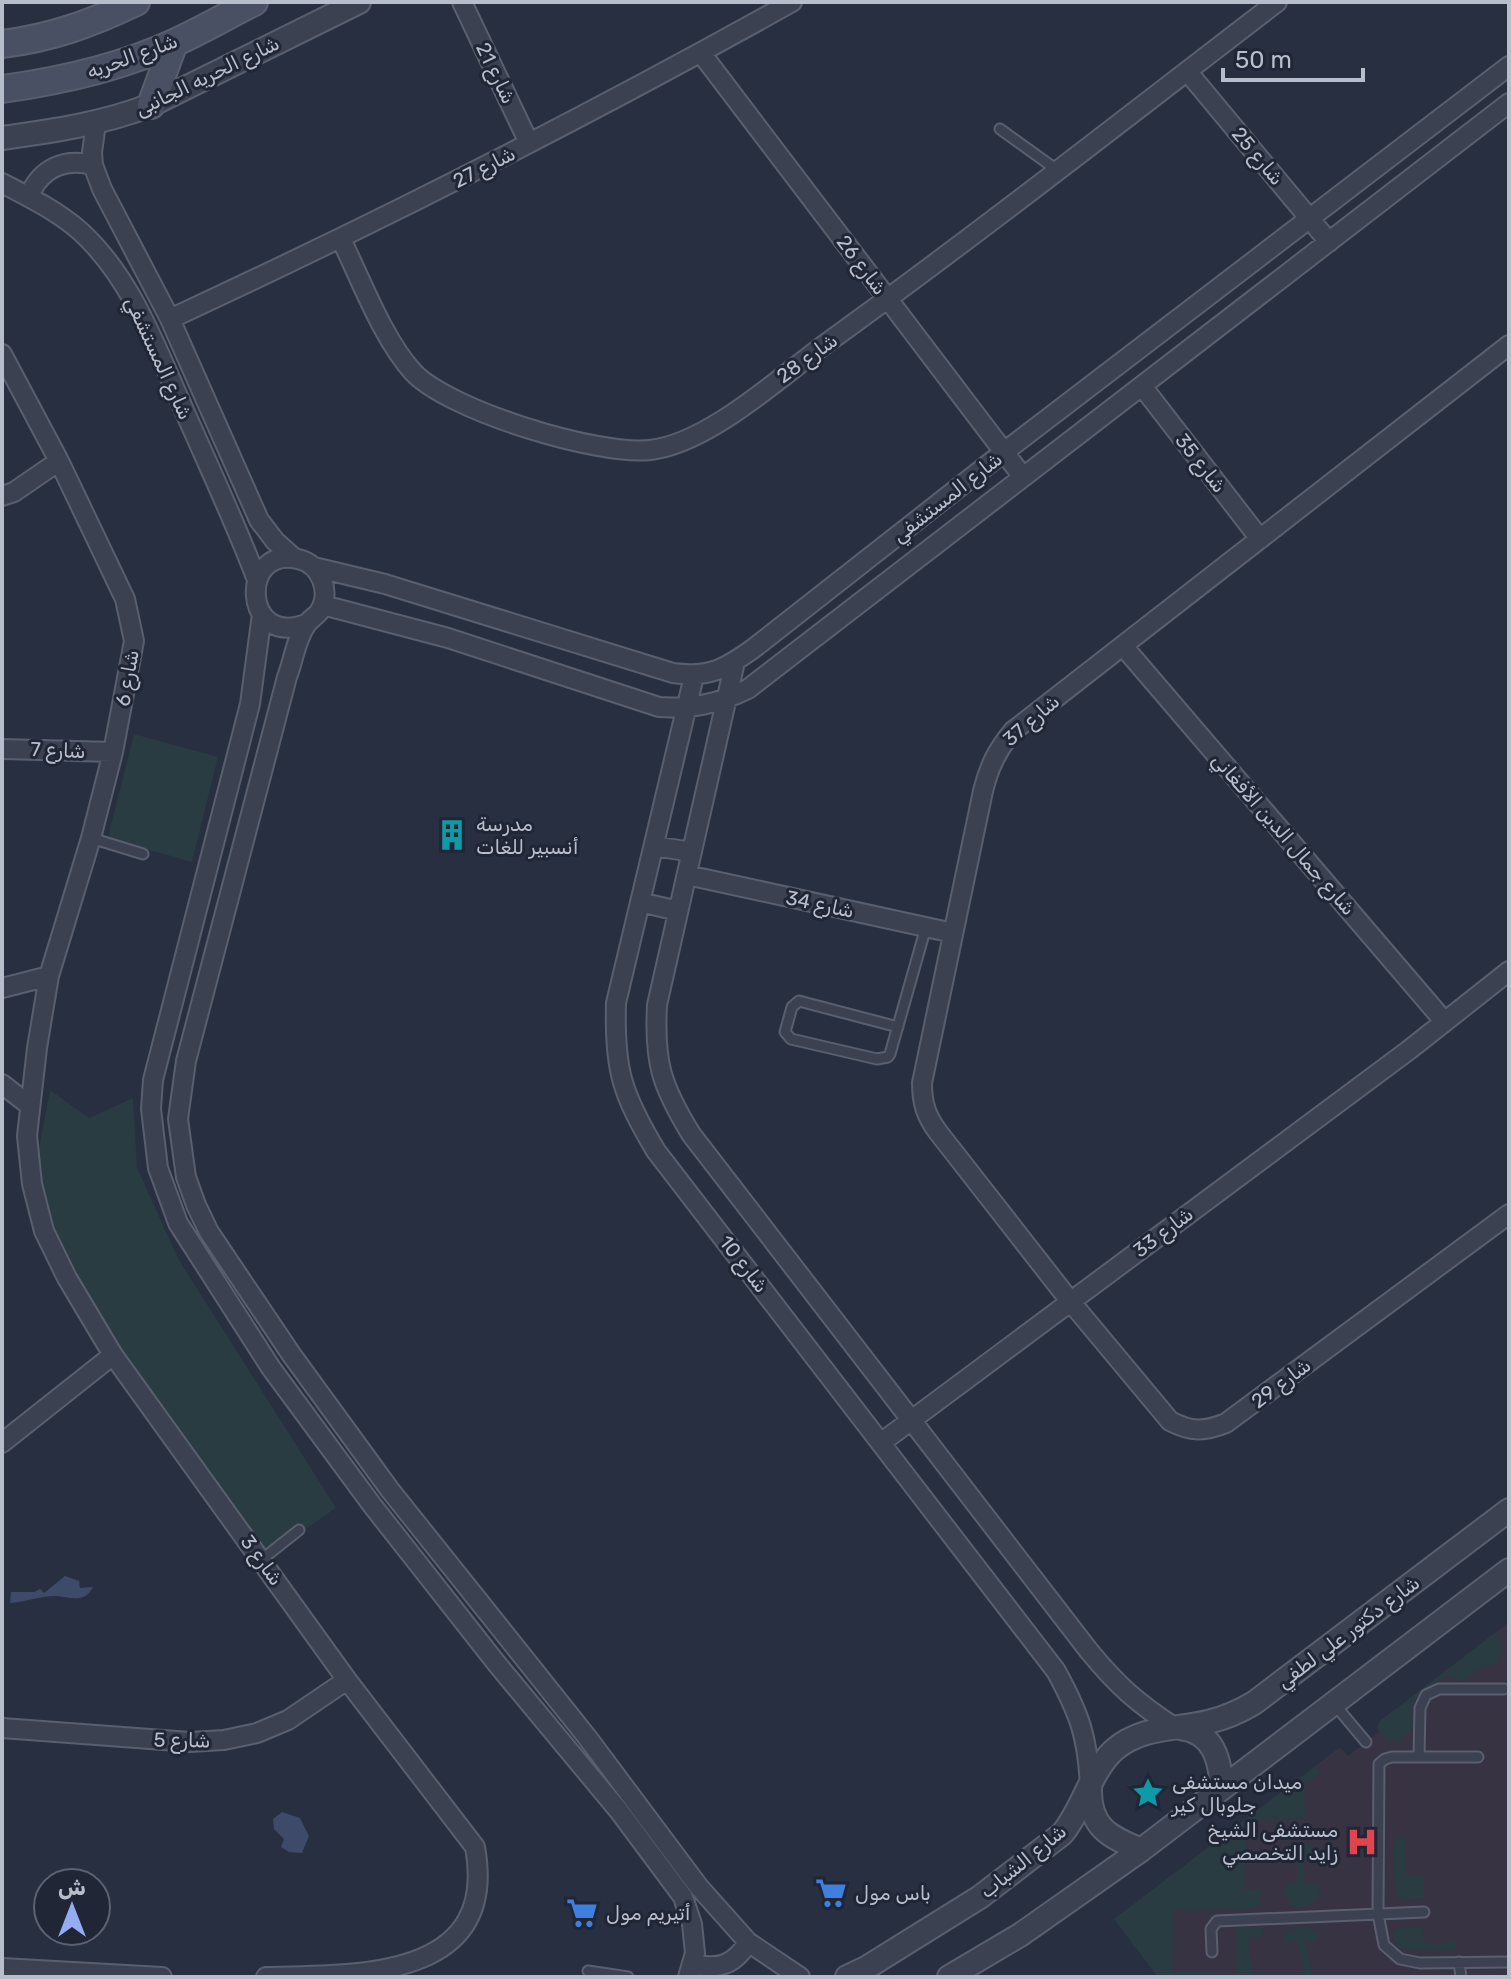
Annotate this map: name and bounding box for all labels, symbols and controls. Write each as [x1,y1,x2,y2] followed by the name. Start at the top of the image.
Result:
[83,28,181,85] street label: شارع الحريه
[131,31,284,123] street label: شارع الحريه الجانبى
[1223,32,1363,82] scale bar
[469,38,521,108] street label: شارع 21
[1235,46,1292,74] text: 50 m
[1225,122,1289,191] street label: شارع 25
[449,141,520,195] street label: شارع 27
[830,230,892,301] street label: شارع 26
[117,293,198,425] street label: شارع المستشفي
[772,328,843,390] street label: شارع 28
[1169,429,1232,499] street label: شارع 35
[887,447,1009,550] street label: شارع المستشفي
[110,648,146,708] street label: شارع 6
[998,689,1065,753] street label: شارع 37
[30,737,86,765] street label: شارع 7
[1205,748,1361,922] street label: شارع جمال الدين الأفغاني
[476,812,578,859] place label: مدرسة أنسبير للغات
[435,818,469,852] building icon: مدرسة أنسبير للغات
[783,885,856,925] street label: شارع 34
[1128,1202,1199,1264] street label: شارع 33
[713,1231,774,1299] street label: شارع 10
[1246,1353,1317,1415] street label: شارع 29
[234,1530,288,1591] street label: شارع 3
[1272,1570,1426,1696] street label: شارع دكتور علي لطفي
[153,1728,211,1754] street label: شارع 5
[1171,1770,1302,1817] place label: ميدان مستشفى جلوبال كير
[1131,1776,1165,1810] place icon: ميدان مستشفى جلوبال كير
[1207,1818,1338,1868] place label: مستشفى الشيخ زايد التخصصي
[975,1819,1072,1905] street label: شارع الشباب
[1345,1825,1379,1859] hospital icon: مستشفى الشيخ زايد التخصصي
[32,1867,112,1947] north arrow
[58,1874,86,1901] text: ش
[814,1876,848,1910] supermarket icon: باس مول
[855,1881,931,1905] place label: باس مول
[565,1896,599,1930] supermarket icon: أتيريم مول
[606,1901,691,1926] place label: أتيريم مول

